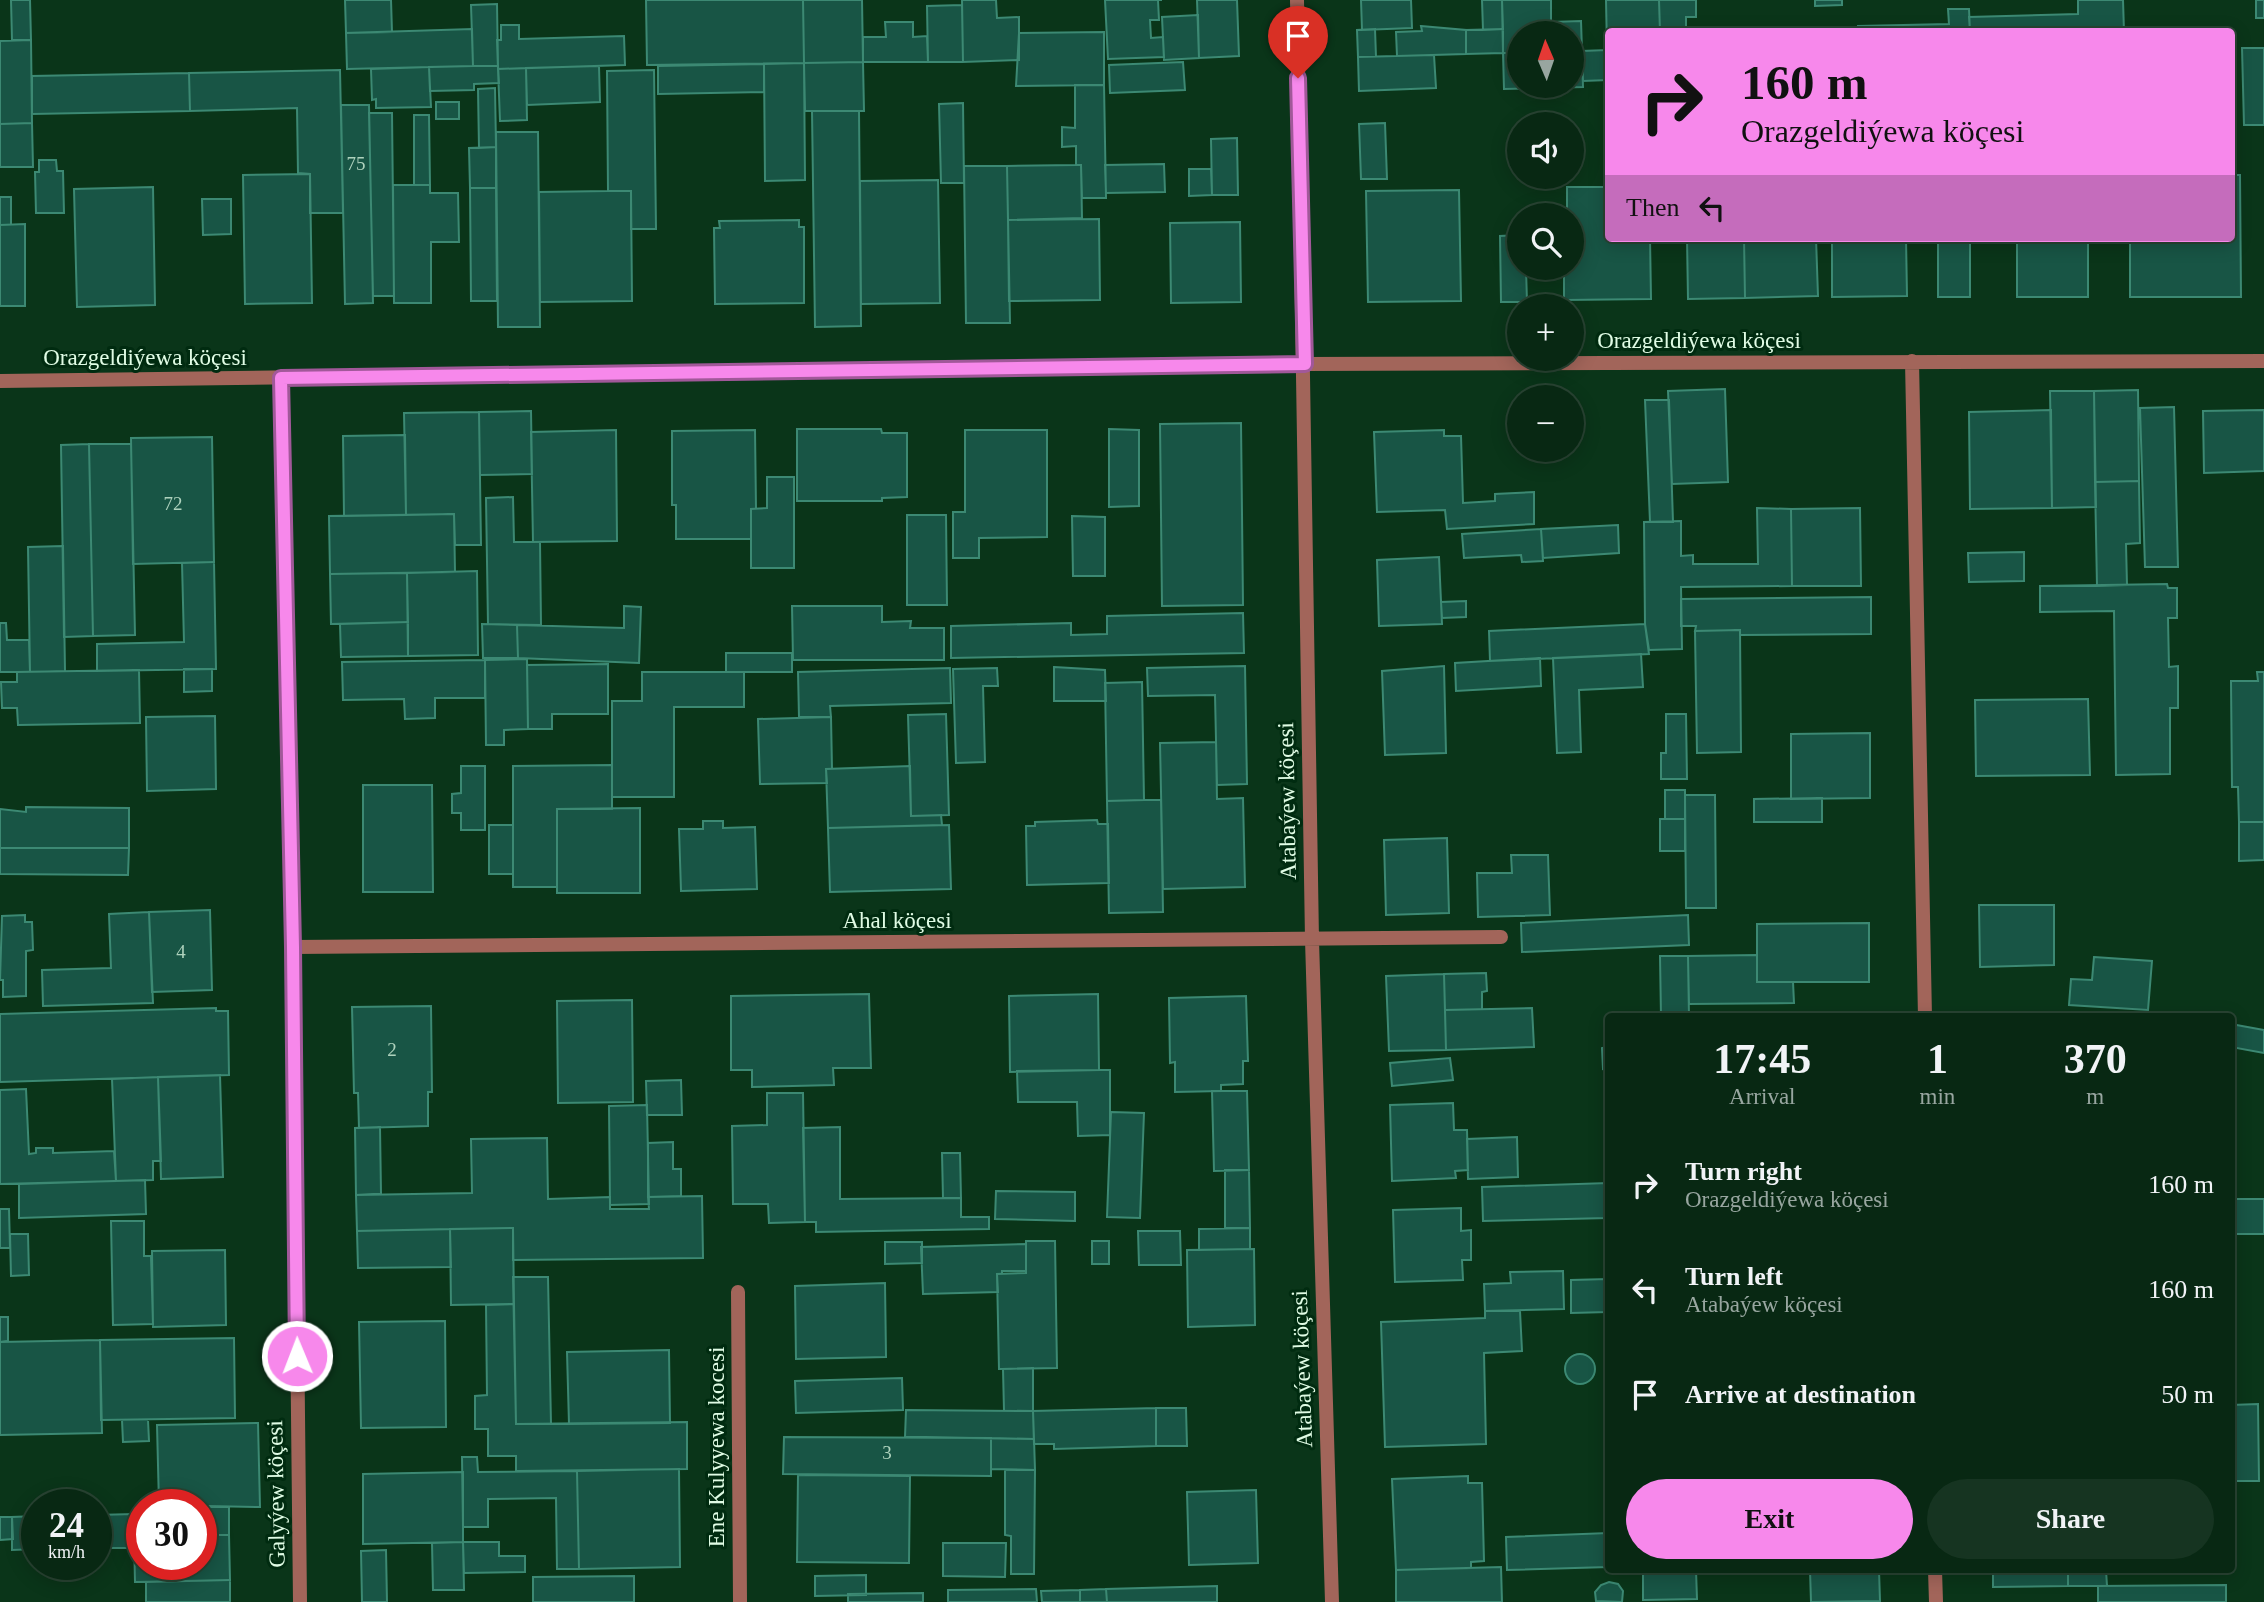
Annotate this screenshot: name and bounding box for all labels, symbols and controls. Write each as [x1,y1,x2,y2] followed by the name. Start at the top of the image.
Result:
[1268,6,1328,78] pin
[1279,17,1317,55] icon: arrive
[1507,21,1584,98] north arrow
[1507,21,1584,462] map controls
[1741,55,1868,110] text: 160 m
[1626,56,1717,147] icon: right
[1507,112,1584,189] button: sound
[1741,113,2024,149] text: Orazgeldiýewa köçesi
[347,153,366,174] house number: 75
[1693,189,1731,227] icon: left
[1626,193,1679,222] text: Then
[1507,203,1584,280] button: search
[1507,294,1584,371] button: +
[1597,328,1801,353] street label: Orazgeldiýewa köçesi
[43,345,247,370] street label: Orazgeldiýewa köçesi
[1507,385,1584,462] button: −
[164,493,183,514] house number: 72
[1273,722,1301,880] street label: Atabaýew köçesi
[842,908,952,933] street label: Ahal köçesi
[176,941,186,962] house number: 4
[1713,1036,1811,1082] text: 17:45
[1927,1036,1948,1082] text: 1
[2064,1036,2127,1082] text: 370
[387,1039,397,1060] house number: 2
[1729,1084,1796,1109] text: Arrival
[1920,1084,1955,1109] text: min
[2086,1084,2104,1109] text: m
[1685,1157,1802,1186] text: Turn right
[1626,1166,1664,1204] icon: right
[2148,1170,2214,1199] text: 160 m
[1685,1187,1889,1212] text: Orazgeldiýewa köçesi
[1685,1262,1783,1291] text: Turn left
[1626,1271,1664,1309] icon: left
[2148,1275,2214,1304] text: 160 m
[1287,1290,1317,1448] street label: Atabaýew köçesi
[1685,1292,1843,1317] text: Atabaýew köçesi
[260,1319,334,1393] position arrow
[704,1347,729,1547] street label: Ene Kulyyewa kocesi
[1626,1376,1664,1414] icon: arrive
[1685,1380,1916,1409] text: Arrive at destination
[2161,1380,2214,1409] text: 50 m
[262,1420,290,1568] street label: Galyýew köçesi
[882,1442,892,1463] house number: 3
[1626,1479,1913,1559] button: Exit
[1927,1479,2214,1559] button: Share
[126,1489,217,1580] speed limit sign: 30
[49,1506,84,1545] text: 24
[48,1542,85,1562] text: km/h

